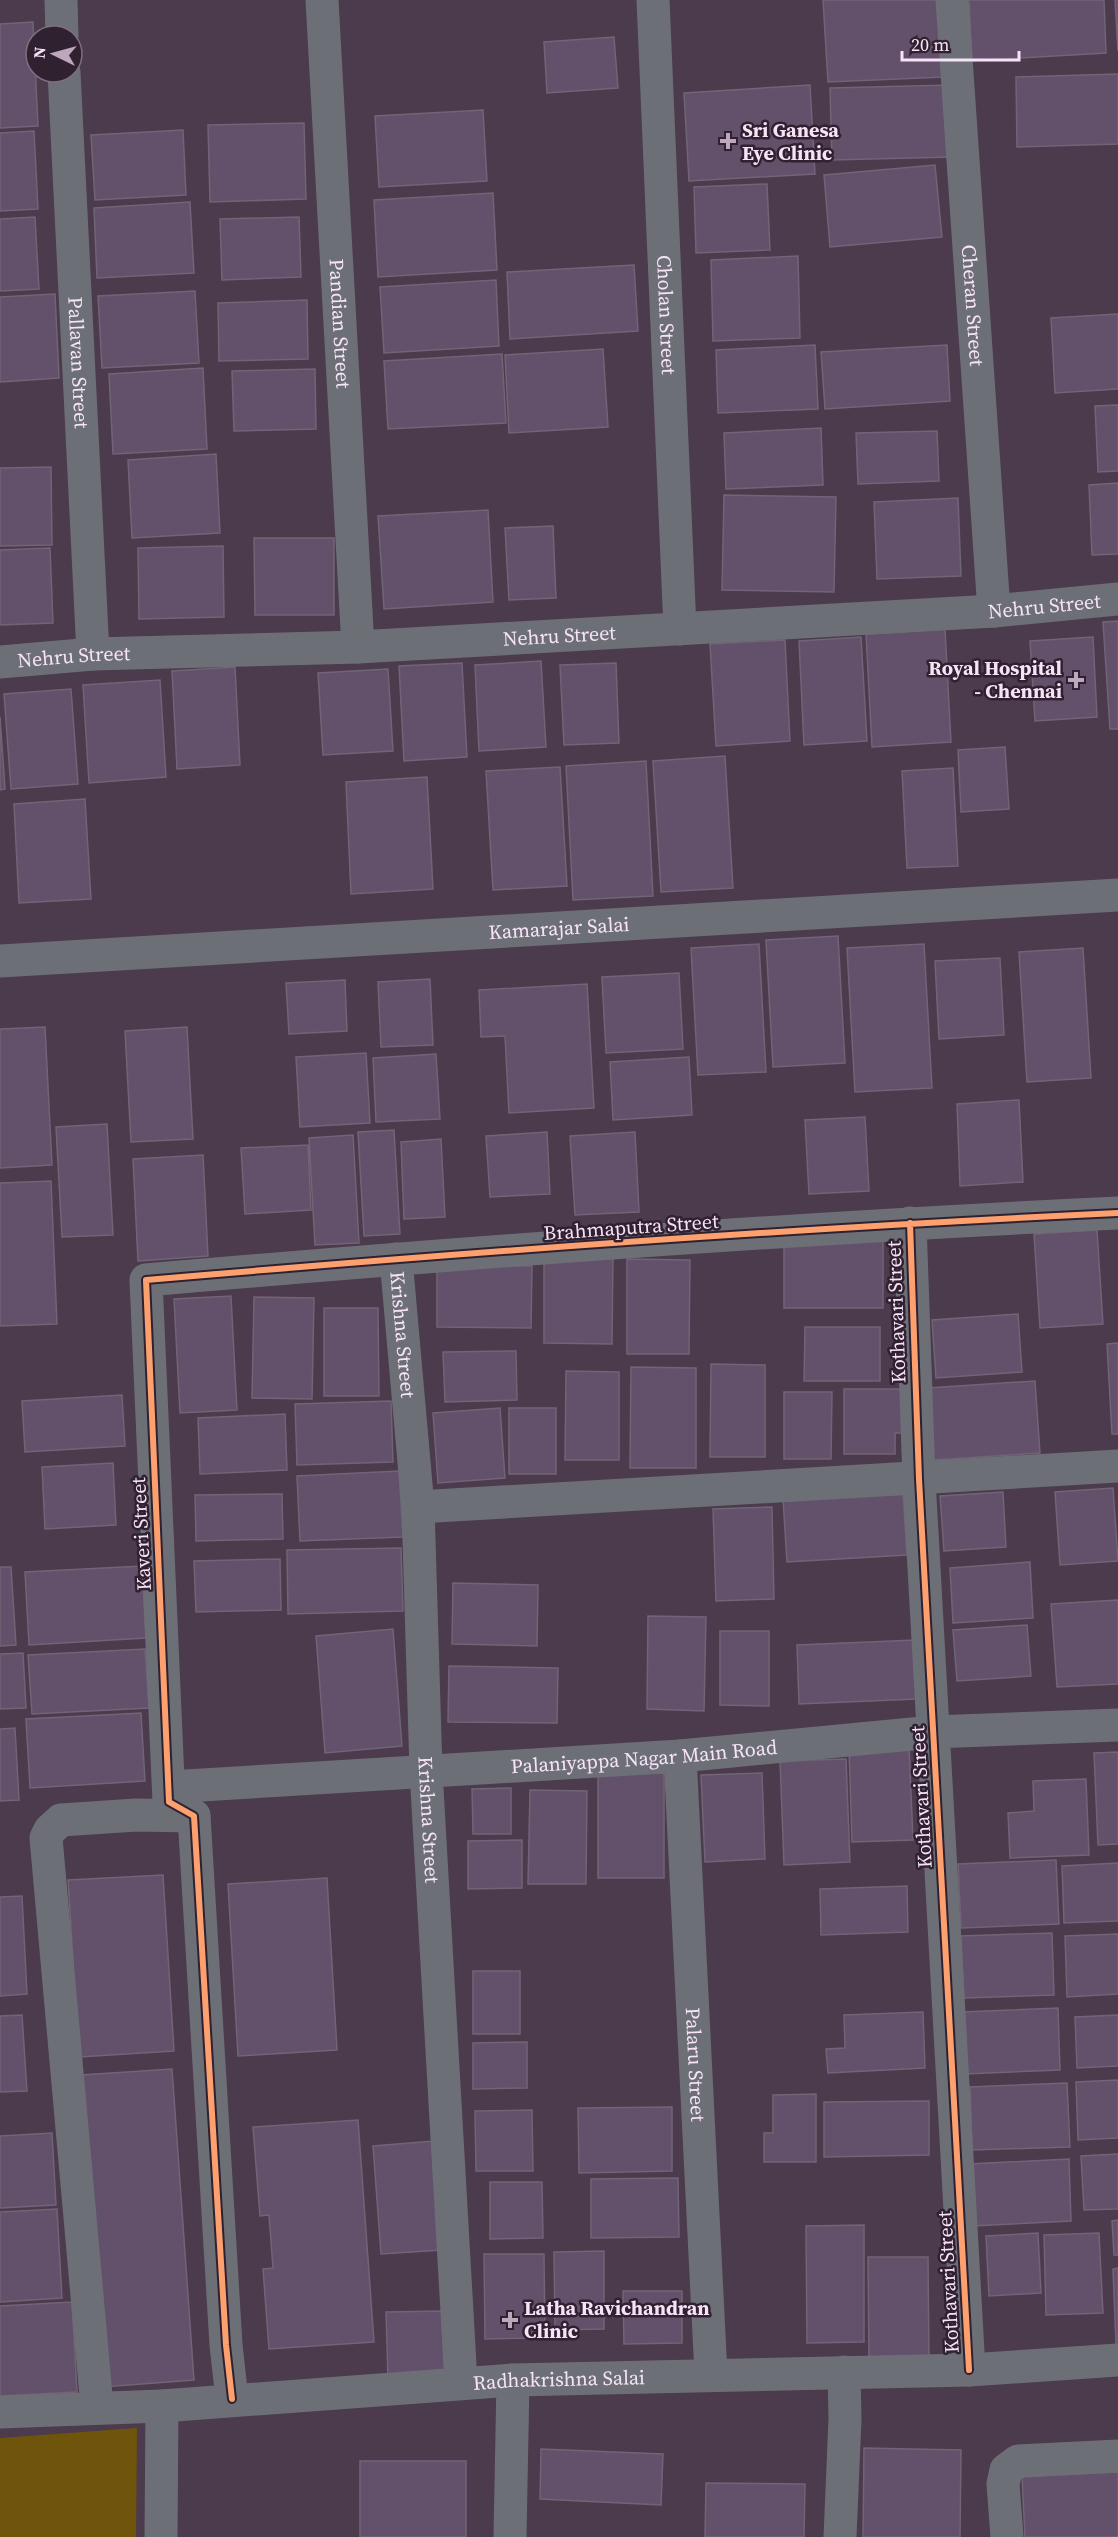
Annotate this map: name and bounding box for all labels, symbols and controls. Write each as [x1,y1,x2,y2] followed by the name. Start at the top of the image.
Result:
[24,24,84,84] north arrow
[902,24,1019,62] scale bar
[911,32,949,57] text: 20 m
[28,46,51,59] text: N
[742,116,839,167] place label: Sri Ganesa Eye Clinic
[719,132,737,150] marker: Sri Ganesa Eye Clinic
[955,244,991,367] street label: Cheran Street
[650,254,683,376] street label: Cholan Street
[322,258,358,390] street label: Pandian Street
[61,296,96,430] street label: Pallavan Street
[987,587,1102,626] street label: Nehru Street
[502,618,617,653] street label: Nehru Street
[16,639,131,674] street label: Nehru Street
[928,654,1062,705] place label: Royal Hospital - Chennai
[1067,671,1085,689] marker: Royal Hospital - Chennai
[488,910,630,946] street label: Kamarajar Salai
[543,1207,720,1247] street label: Brahmaputra Street
[880,1240,912,1384] street label: Kothavari Street
[383,1270,422,1400] street label: Krishna Street
[124,1476,158,1591] street label: Kaveri Street
[903,1725,939,1869] street label: Kothavari Street
[510,1733,779,1780] street label: Palaniyappa Nagar Main Road
[412,1756,446,1885] street label: Krishna Street
[679,2007,712,2123] street label: Palaru Street
[930,2210,966,2354] street label: Kothavari Street
[524,2294,710,2345] place label: Latha Ravichandran Clinic
[501,2311,519,2329] marker: Latha Ravichandran Clinic
[472,2363,645,2397] street label: Radhakrishna Salai

